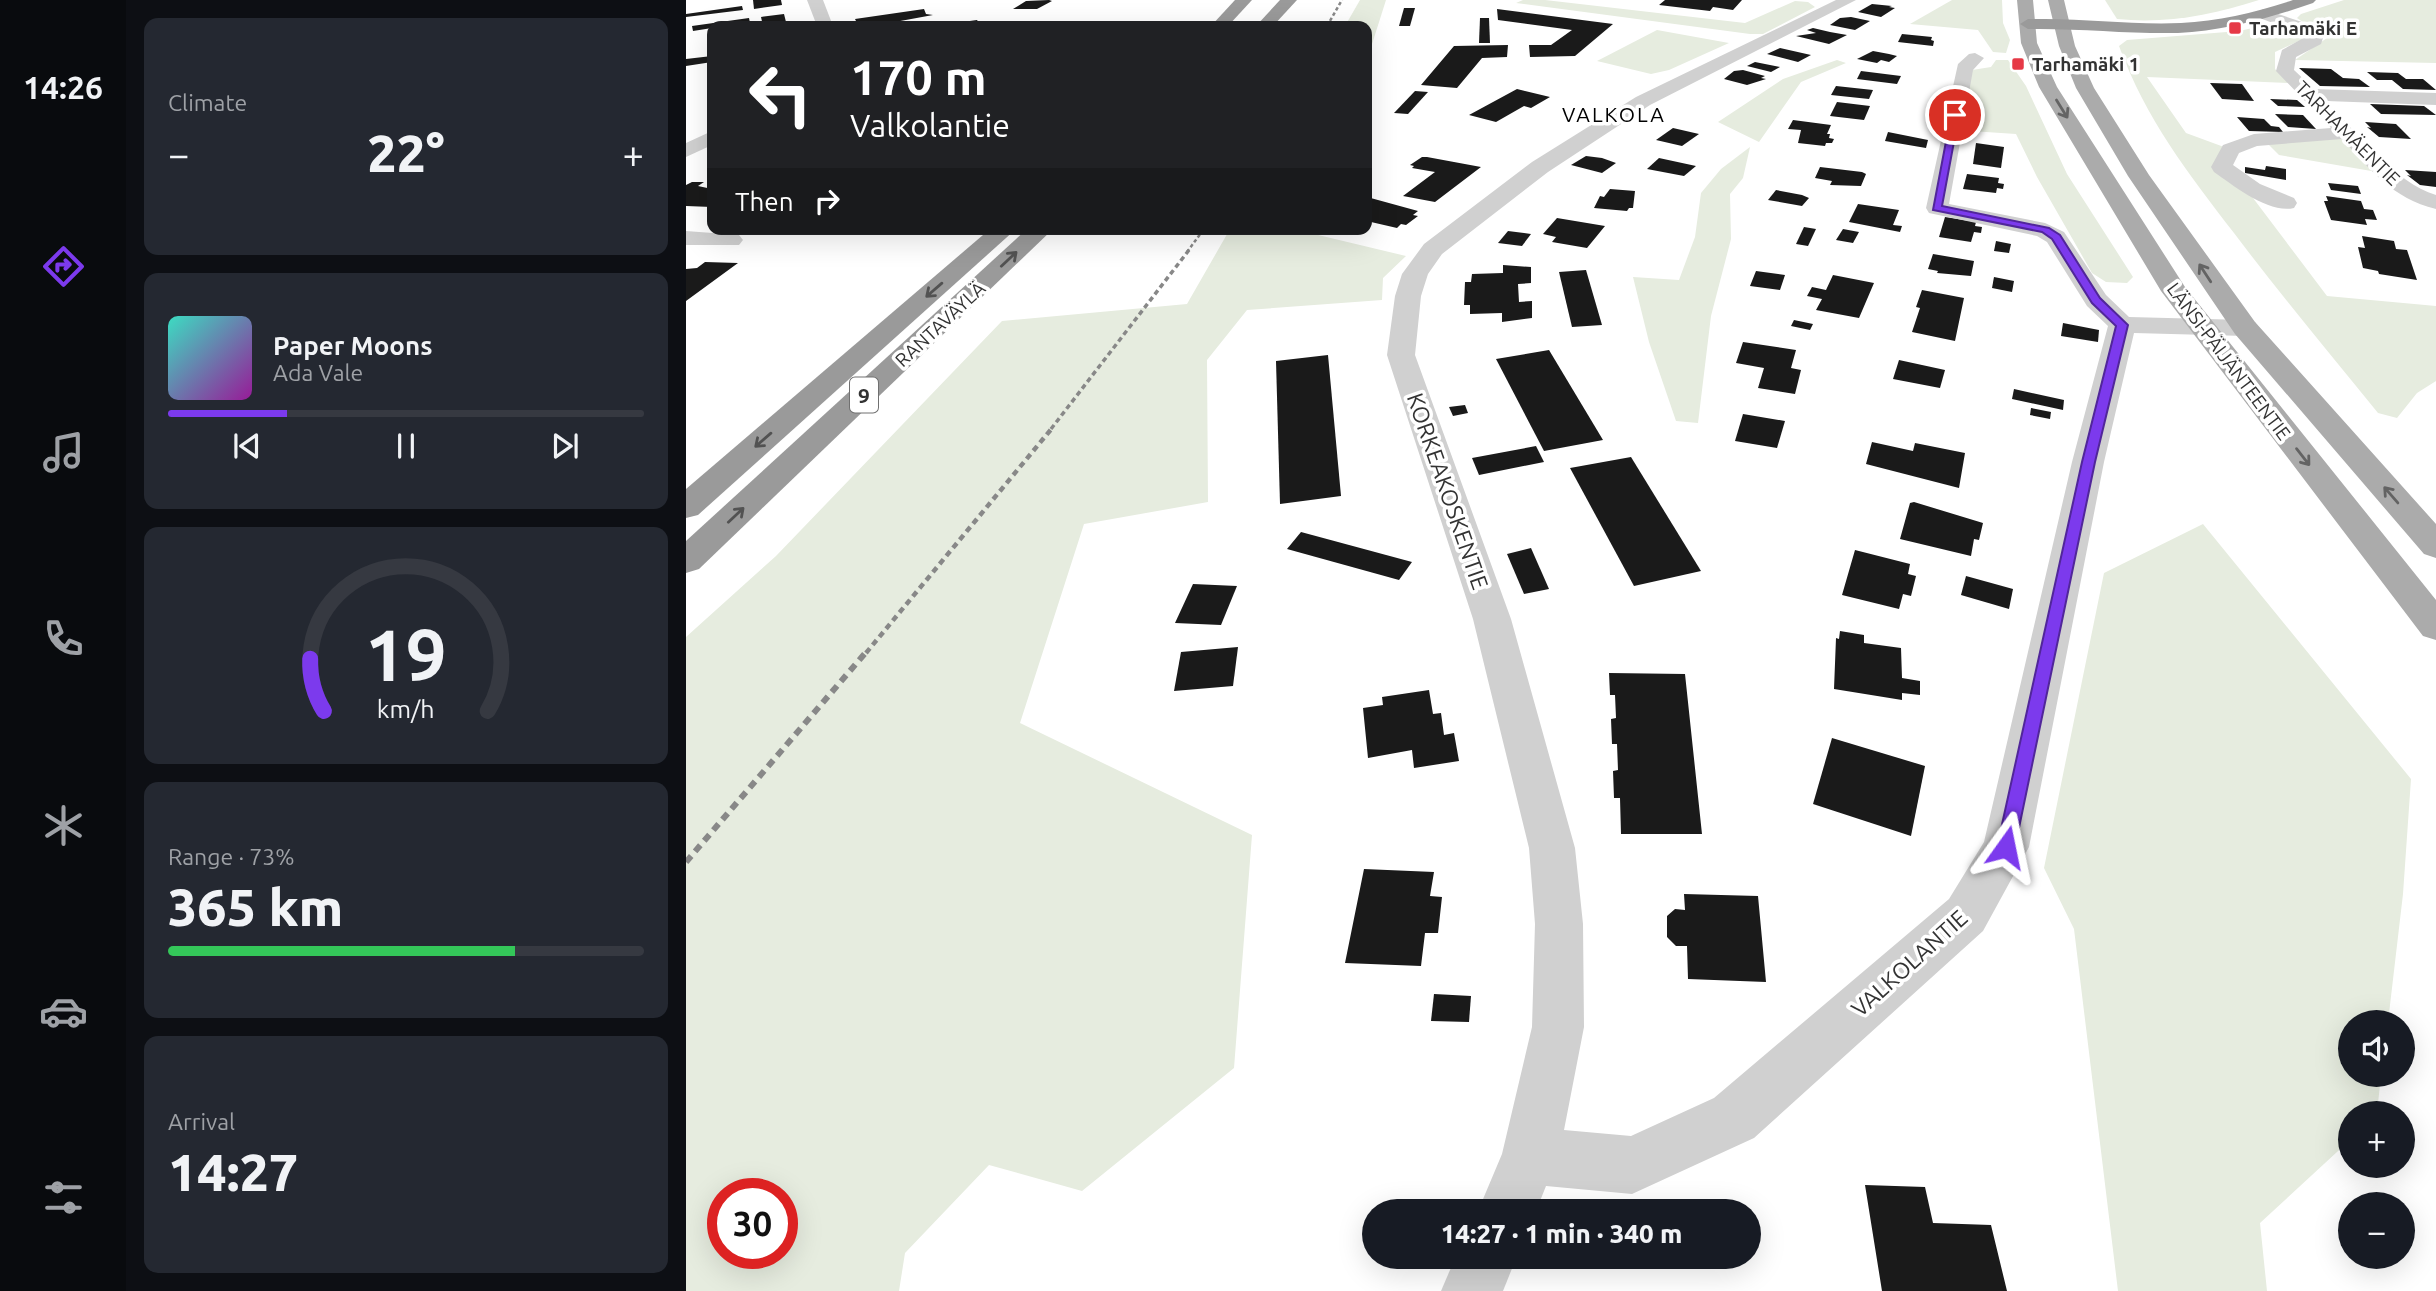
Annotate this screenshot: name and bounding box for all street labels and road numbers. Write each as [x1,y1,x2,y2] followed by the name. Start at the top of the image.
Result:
[2291,76,2405,190] street label: TARHAMÄENTIE
[891,276,990,371] street label: RANTAVÄYLÄ
[2163,278,2295,444] street label: LÄNSI-PÄIJÄNTEENTIE
[850,378,878,412] road number: 9
[1403,390,1493,592] street label: KORKEAKOSKENTIE
[1846,905,1972,1021] street label: VALKOLANTIE

